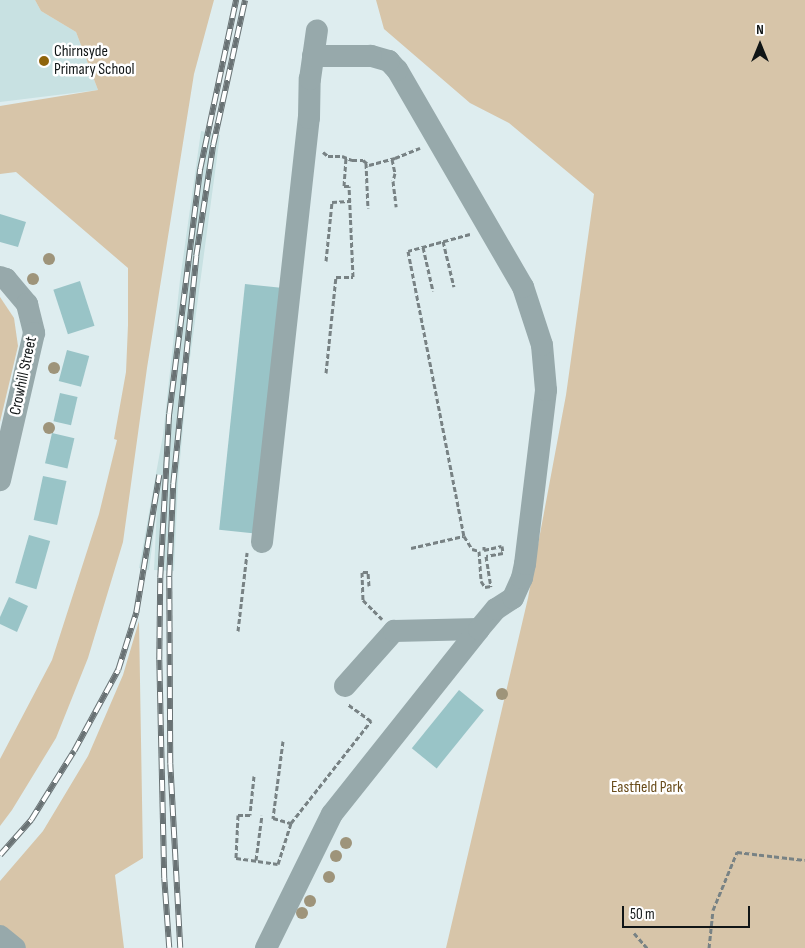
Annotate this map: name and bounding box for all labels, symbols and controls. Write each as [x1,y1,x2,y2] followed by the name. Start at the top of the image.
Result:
[735,20,785,70] north arrow
[756,21,764,38] text: N
[54,42,135,80] place label: Chirnsyde Primary School
[38,55,50,67] marker: Chirnsyde Primary School
[6,335,42,417] street label: Crowhill Street
[611,778,683,798] park label: Eastfield Park
[625,896,752,928] scale bar
[630,905,655,924] text: 50 m

